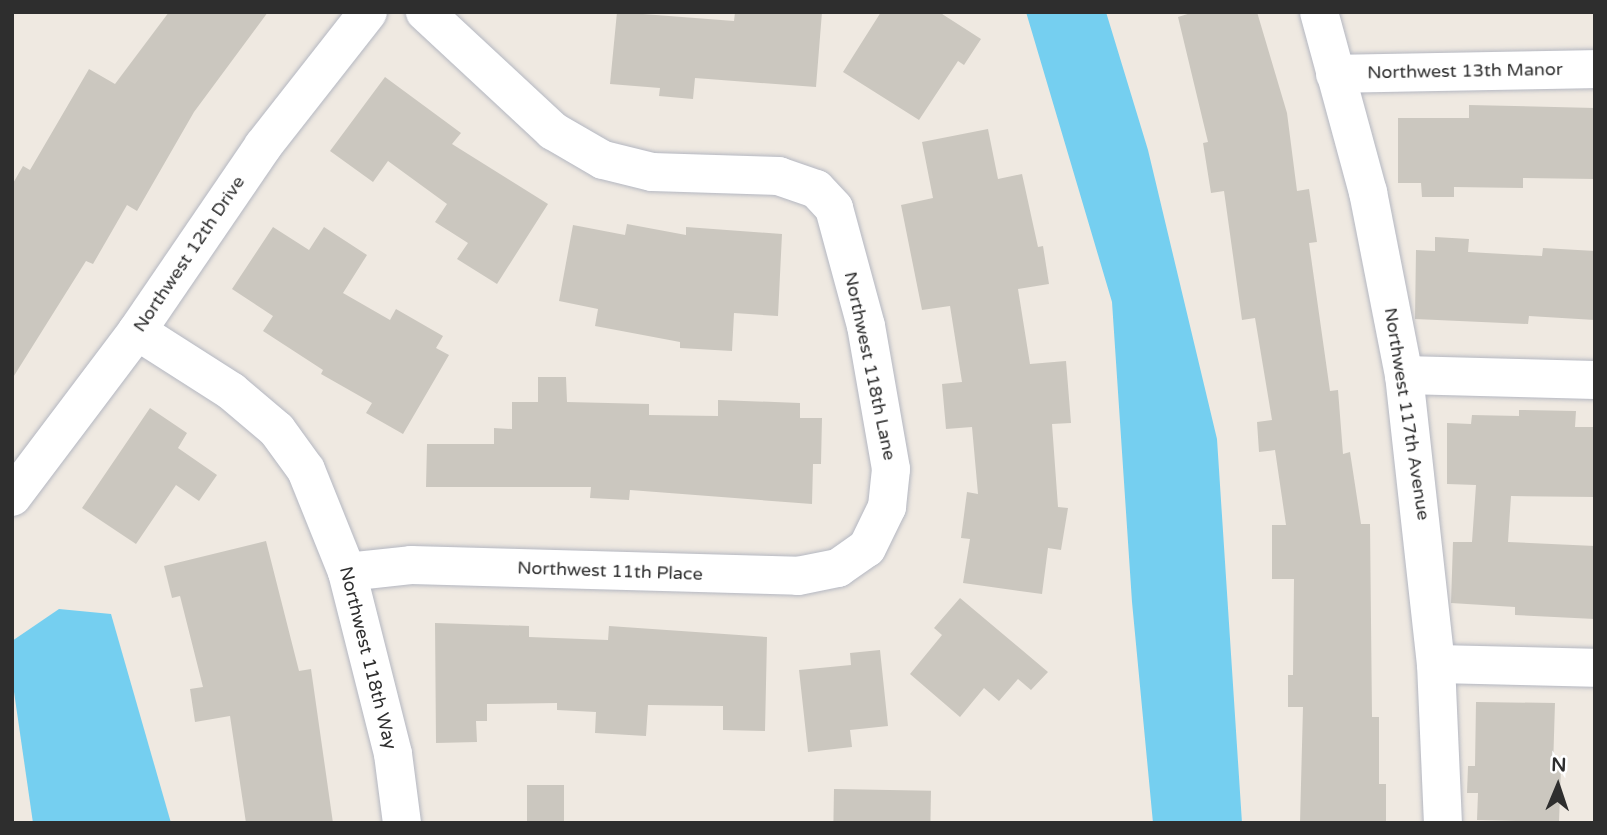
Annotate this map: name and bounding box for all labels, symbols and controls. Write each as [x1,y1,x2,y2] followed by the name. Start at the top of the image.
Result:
[1367,58,1563,84] street label: Northwest 13th Manor
[129,172,249,336] street label: Northwest 12th Drive
[839,270,901,462] street label: Northwest 118th Lane
[1380,306,1434,522] street label: Northwest 117th Avenue
[517,557,703,585] street label: Northwest 11th Place
[335,564,401,752] street label: Northwest 118th Way
[1523,751,1593,821] north arrow
[1551,754,1567,776] text: N

